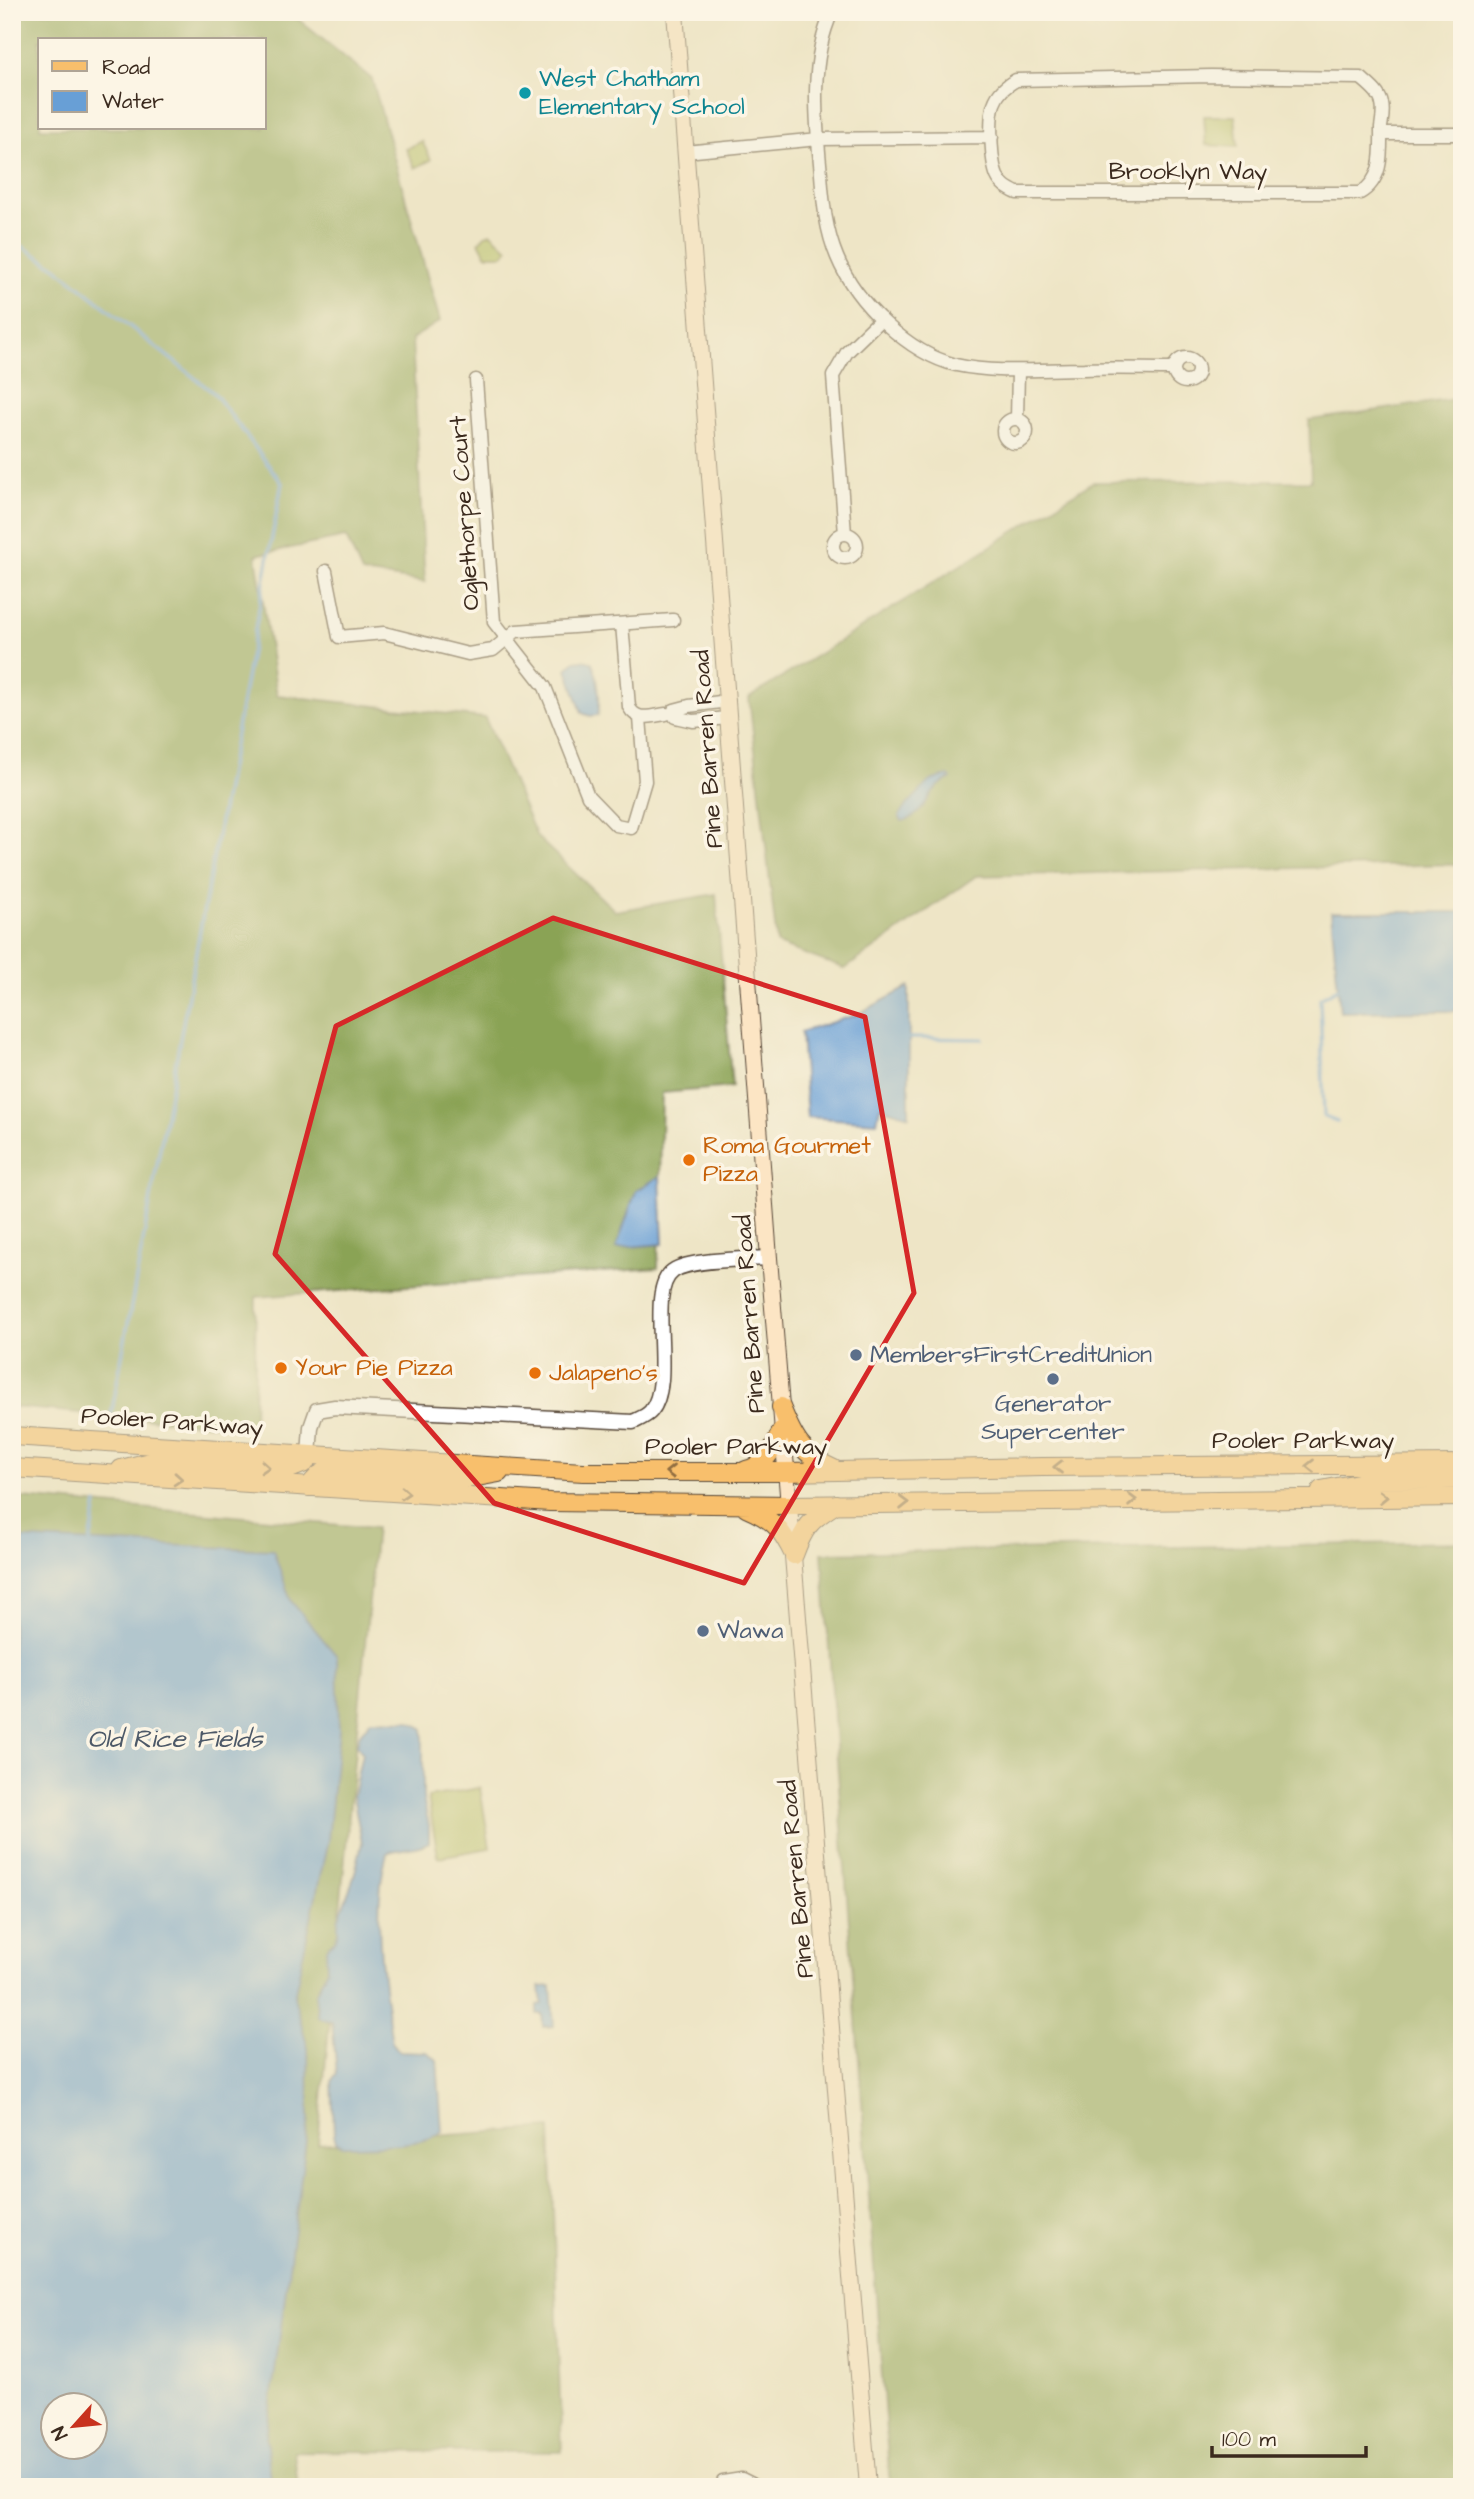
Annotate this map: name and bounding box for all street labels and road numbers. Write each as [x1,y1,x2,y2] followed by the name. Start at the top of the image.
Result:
[1109,155,1267,190] street label: Brooklyn Way
[441,414,490,612] street label: Oglethorpe Court
[684,649,732,849] street label: Pine Barren Road
[726,1214,774,1414] street label: Pine Barren Road
[80,1399,264,1446] street label: Pooler Parkway
[1212,1424,1394,1459] street label: Pooler Parkway
[645,1430,827,1465] street label: Pooler Parkway
[771,1778,823,1980] street label: Pine Barren Road

